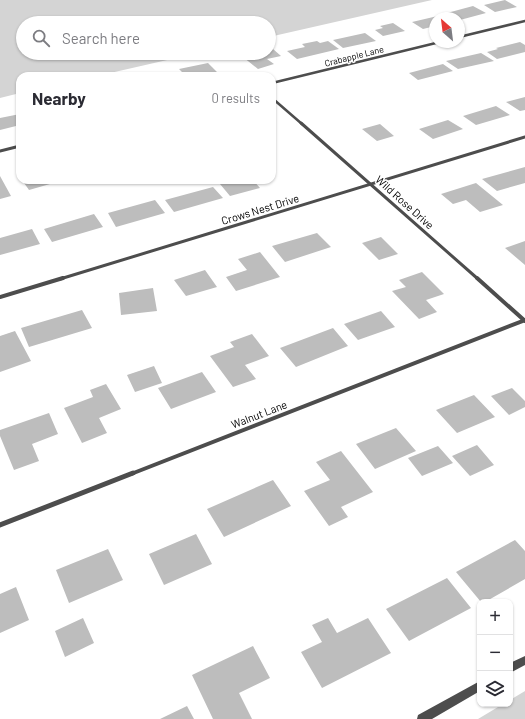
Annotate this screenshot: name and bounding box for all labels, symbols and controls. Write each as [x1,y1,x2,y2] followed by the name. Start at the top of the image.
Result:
[429,12,465,48] north arrow
[16,16,276,60] search box
[30,27,52,49] icon: search
[62,29,140,47] text: Search here
[323,43,385,69] street label: Crabapple Lane
[32,88,86,108] text: Nearby
[211,90,260,106] text: 0 results
[373,172,437,232] street label: Wild Rose Drive
[220,191,301,227] street label: Crows Nest Drive
[229,397,289,431] street label: Walnut Lane
[477,599,513,707] map controls
[477,599,513,635] button: +
[477,635,513,671] button: −
[477,671,513,707] button: layers

